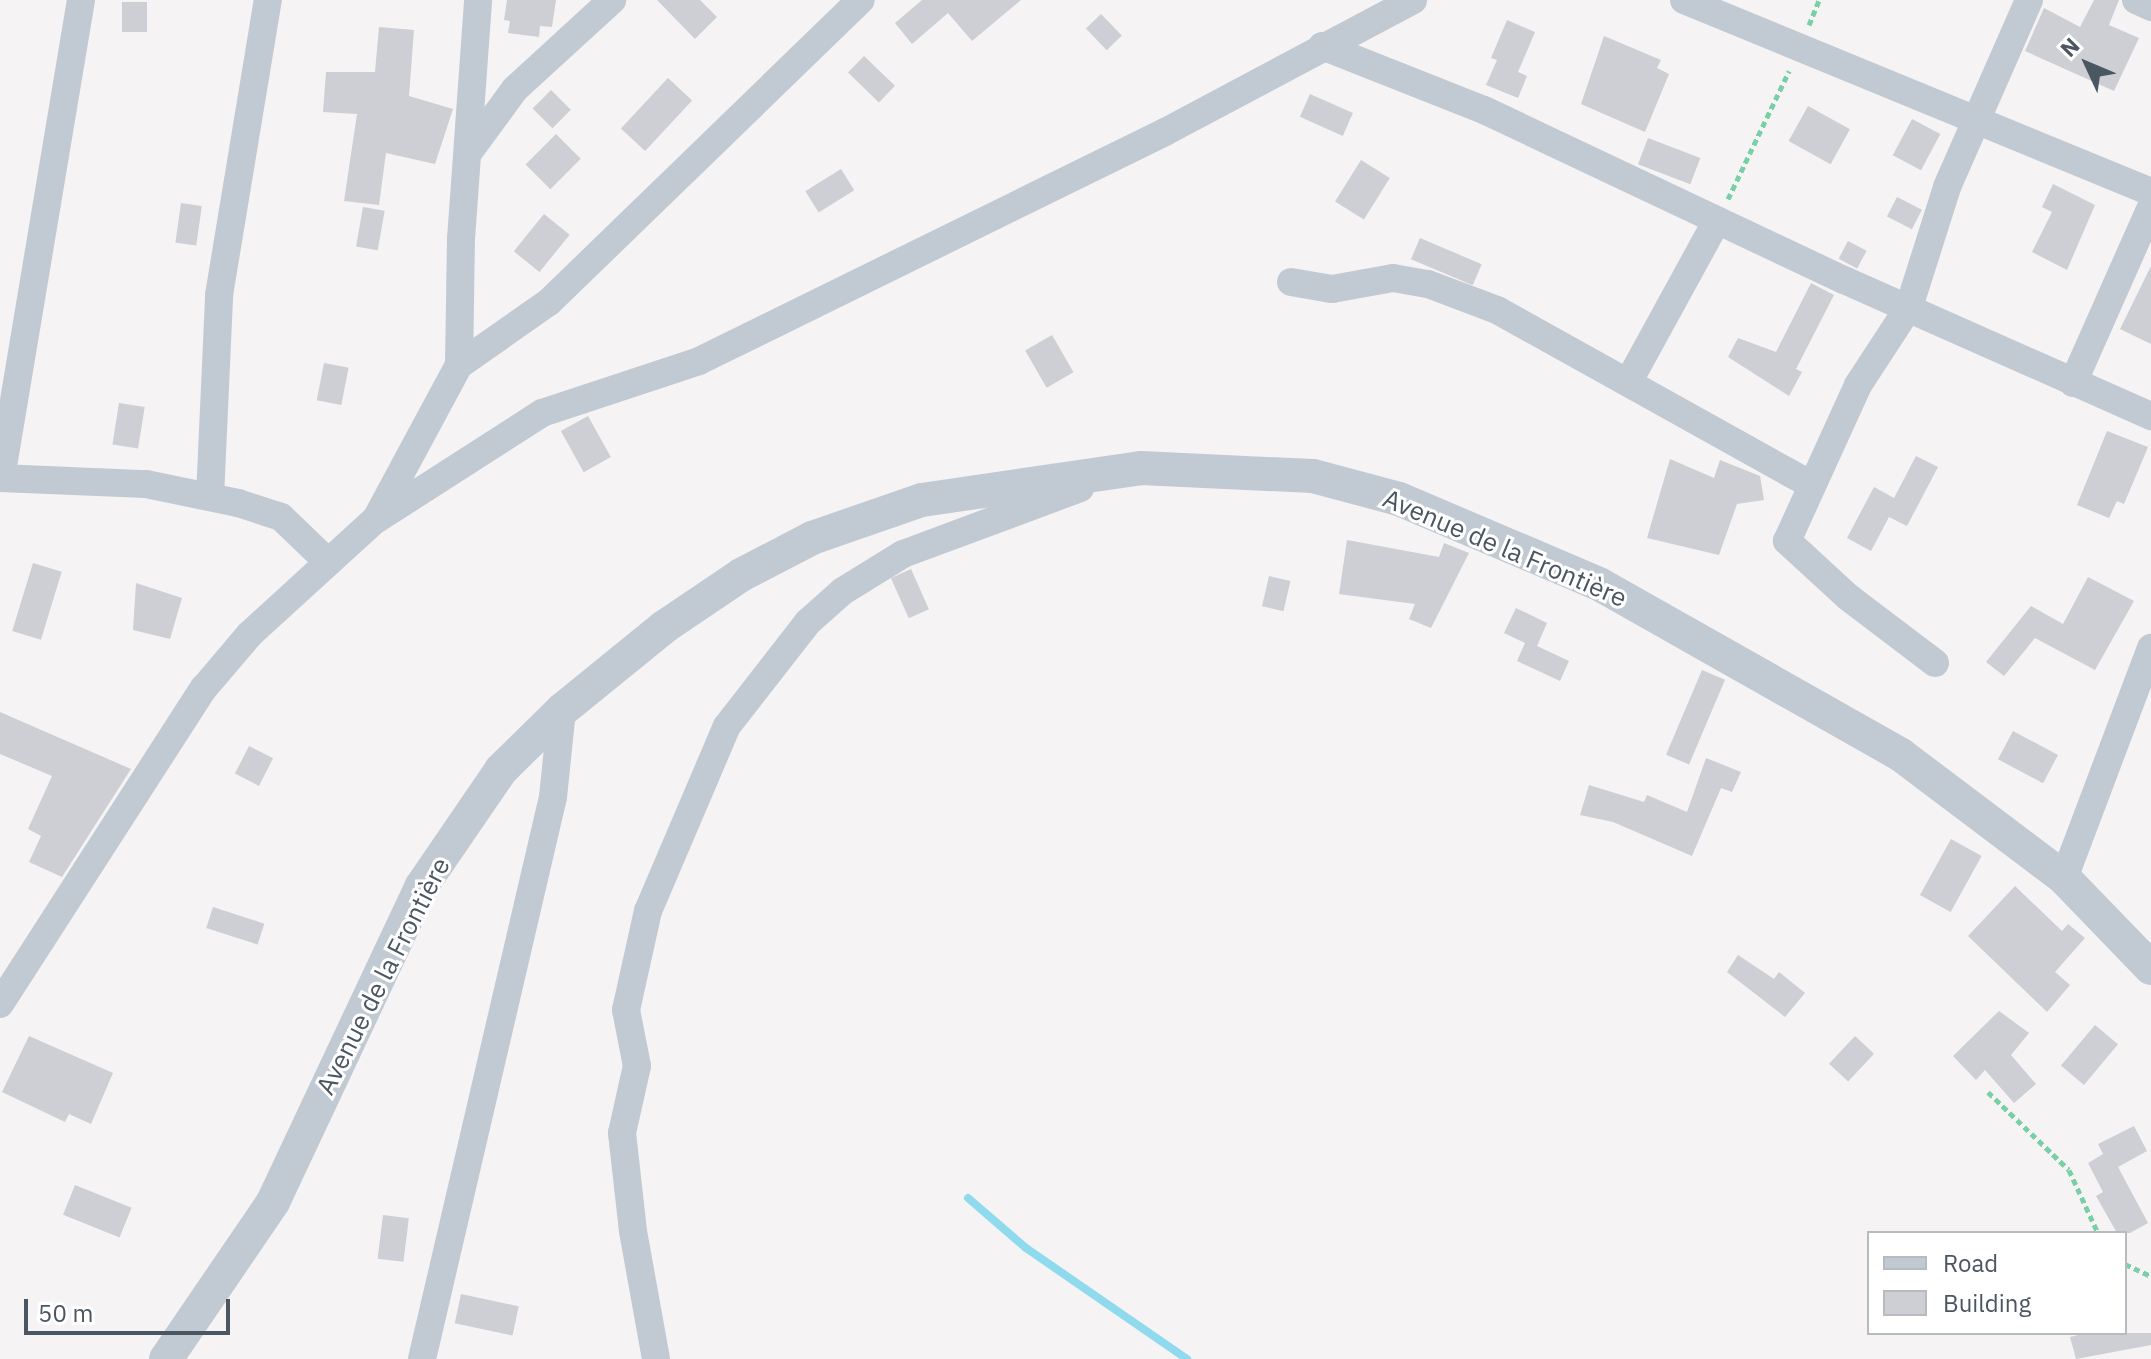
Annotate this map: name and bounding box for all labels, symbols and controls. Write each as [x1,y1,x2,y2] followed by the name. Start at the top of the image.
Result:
[2047,24,2127,104] north arrow
[2053,31,2085,63] text: N
[1378,482,1632,614] street label: Avenue de la Frontière
[310,852,456,1100] street label: Avenue de la Frontière
[1867,1231,2127,1335] legend
[1943,1247,1998,1279] text: Road
[28,1283,234,1333] scale bar
[1943,1287,2031,1319] text: Building
[38,1297,93,1329] text: 50 m

